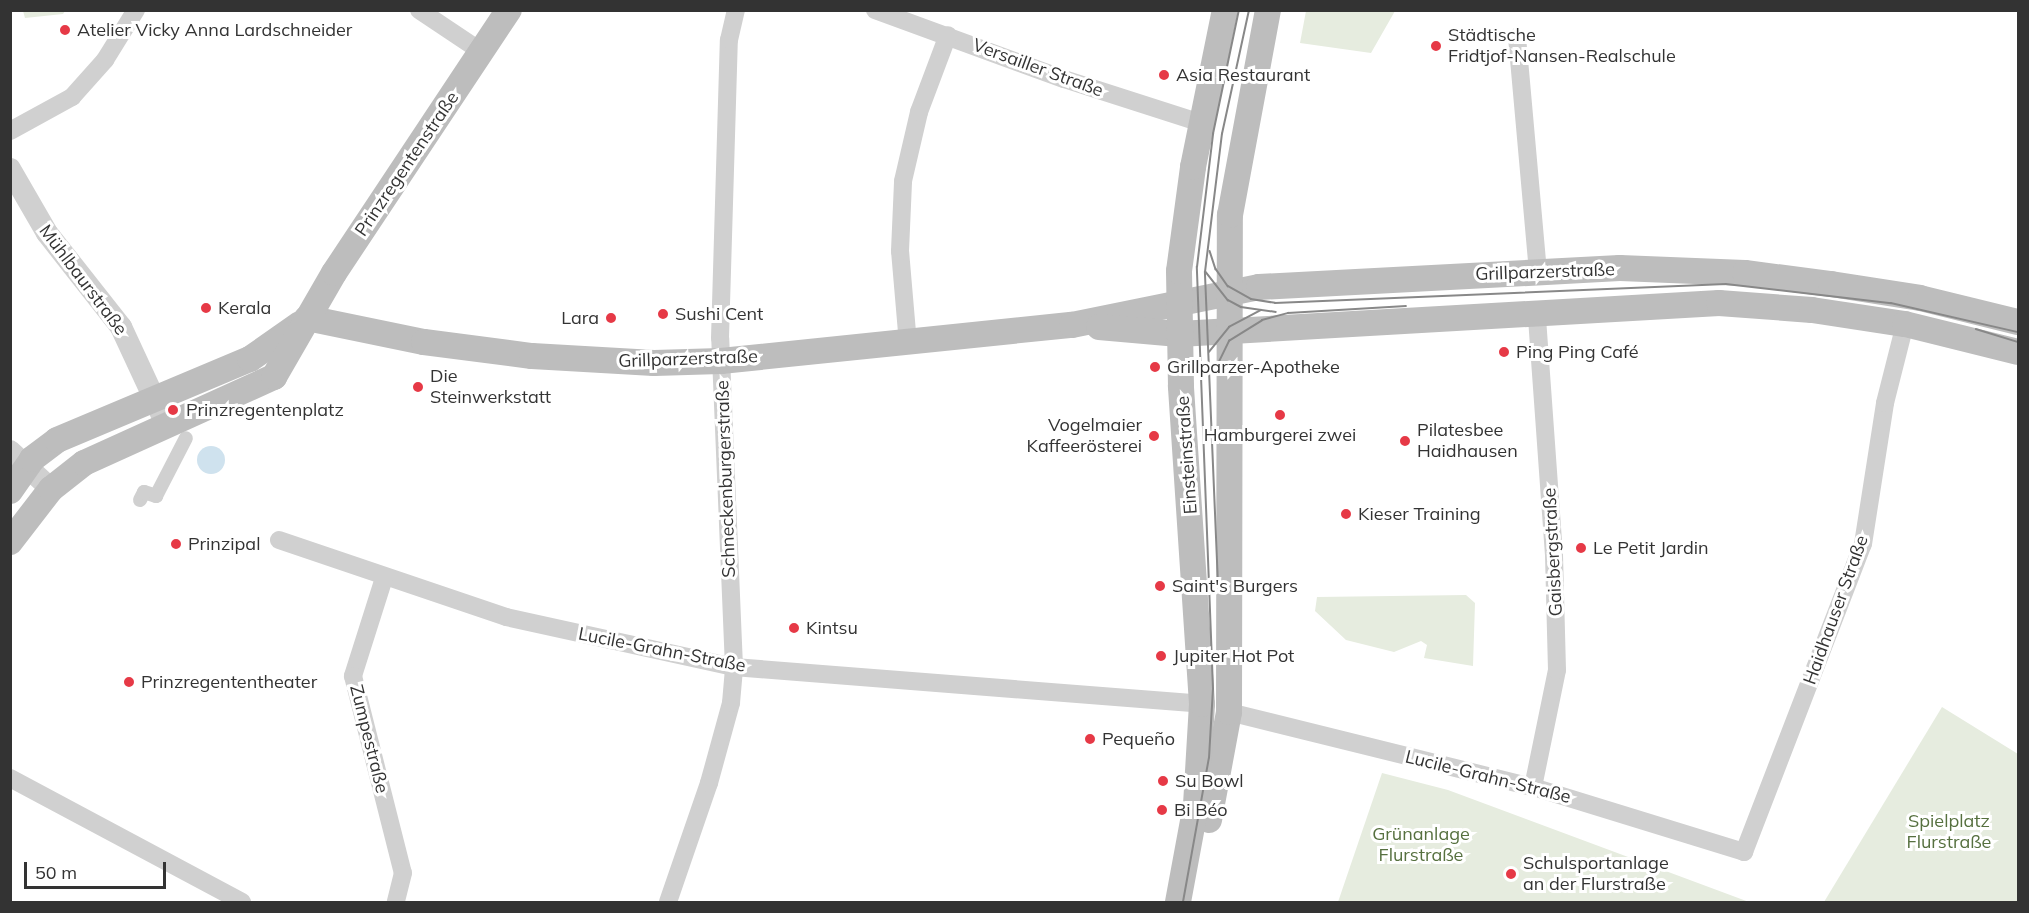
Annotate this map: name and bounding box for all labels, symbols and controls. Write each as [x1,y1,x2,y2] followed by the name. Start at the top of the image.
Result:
[77,19,352,41] place label: Atelier Vicky Anna Lardschneider
[58,23,72,37] marker: Atelier Vicky Anna Lardschneider
[1448,25,1676,68] place label: Städtische Fridtjof-Nansen-Realschule
[970,34,1106,102] street label: Versailler Straße
[1429,39,1443,53] marker: Städtische Fridtjof-Nansen-Realschule
[1176,64,1310,86] place label: Asia Restaurant
[1157,68,1171,82] marker: Asia Restaurant
[351,88,463,240] street label: Prinzregentenstraße
[34,221,132,339] street label: Mühlbaurstraße
[1475,259,1615,285] street label: Grillparzerstraße
[218,297,271,319] place label: Kerala
[199,301,213,315] marker: Kerala
[675,303,763,325] place label: Sushi Cent
[561,307,599,329] place label: Lara
[656,307,670,321] marker: Sushi Cent
[604,311,618,325] marker: Lara
[1516,341,1639,363] place label: Ping Ping Café
[1497,345,1511,359] marker: Ping Ping Café
[618,346,758,372] street label: Grillparzerstraße
[1167,356,1340,378] place label: Grillparzer-Apotheke
[1148,360,1162,374] marker: Grillparzer-Apotheke
[430,366,551,409] place label: Die Steinwerkstatt
[411,380,425,394] marker: Die Steinwerkstatt
[712,380,740,578] street label: Schneckenburgerstraße
[1172,395,1202,515] street label: Einsteinstraße
[186,399,344,421] place label: Prinzregentenplatz
[164,401,182,419] marker: Prinzregentenplatz
[1273,408,1287,422] marker: Hamburgerei zwei
[1027,415,1142,458] place label: Vogelmaier Kaffeerösterei
[1417,420,1518,462] place label: Pilatesbee Haidhausen
[1204,424,1356,446] place label: Hamburgerei zwei
[1147,429,1161,443] marker: Vogelmaier Kaffeerösterei
[1398,434,1412,448] marker: Pilatesbee Haidhausen
[1539,487,1567,617] street label: Gaisbergstraße
[1358,503,1481,525] place label: Kieser Training
[1339,507,1353,521] marker: Kieser Training
[1799,532,1873,688] street label: Haidhauser Straße
[188,533,260,555] place label: Prinzipal
[169,537,183,551] marker: Prinzipal
[1593,537,1709,559] place label: Le Petit Jardin
[1574,541,1588,555] marker: Le Petit Jardin
[1172,575,1298,597] place label: Saint's Burgers
[1153,579,1167,593] marker: Saint's Burgers
[806,617,858,639] place label: Kintsu
[787,621,801,635] marker: Kintsu
[577,623,747,677] street label: Lucile-Grahn-Straße
[1173,645,1294,667] place label: Jupiter Hot Pot
[1154,649,1168,663] marker: Jupiter Hot Pot
[141,671,317,693] place label: Prinzregententheater
[122,675,136,689] marker: Prinzregententheater
[345,683,393,795] street label: Zumpestraße
[1102,728,1175,750] place label: Pequeño
[1083,732,1097,746] marker: Pequeño
[1403,746,1573,808] street label: Lucile-Grahn-Straße
[1175,770,1244,792] place label: Su Bowl
[1156,774,1170,788] marker: Su Bowl
[1174,799,1228,821] place label: Bi Béo
[1155,803,1169,817] marker: Bi Béo
[1907,811,1991,854] park label: Spielplatz Flurstraße
[1372,824,1470,866] park label: Grünanlage Flurstraße
[27,850,170,888] scale bar
[1523,853,1669,896] place label: Schulsportanlage an der Flurstraße
[35,861,77,884] text: 50 m
[1504,867,1518,881] marker: Schulsportanlage an der Flurstraße

